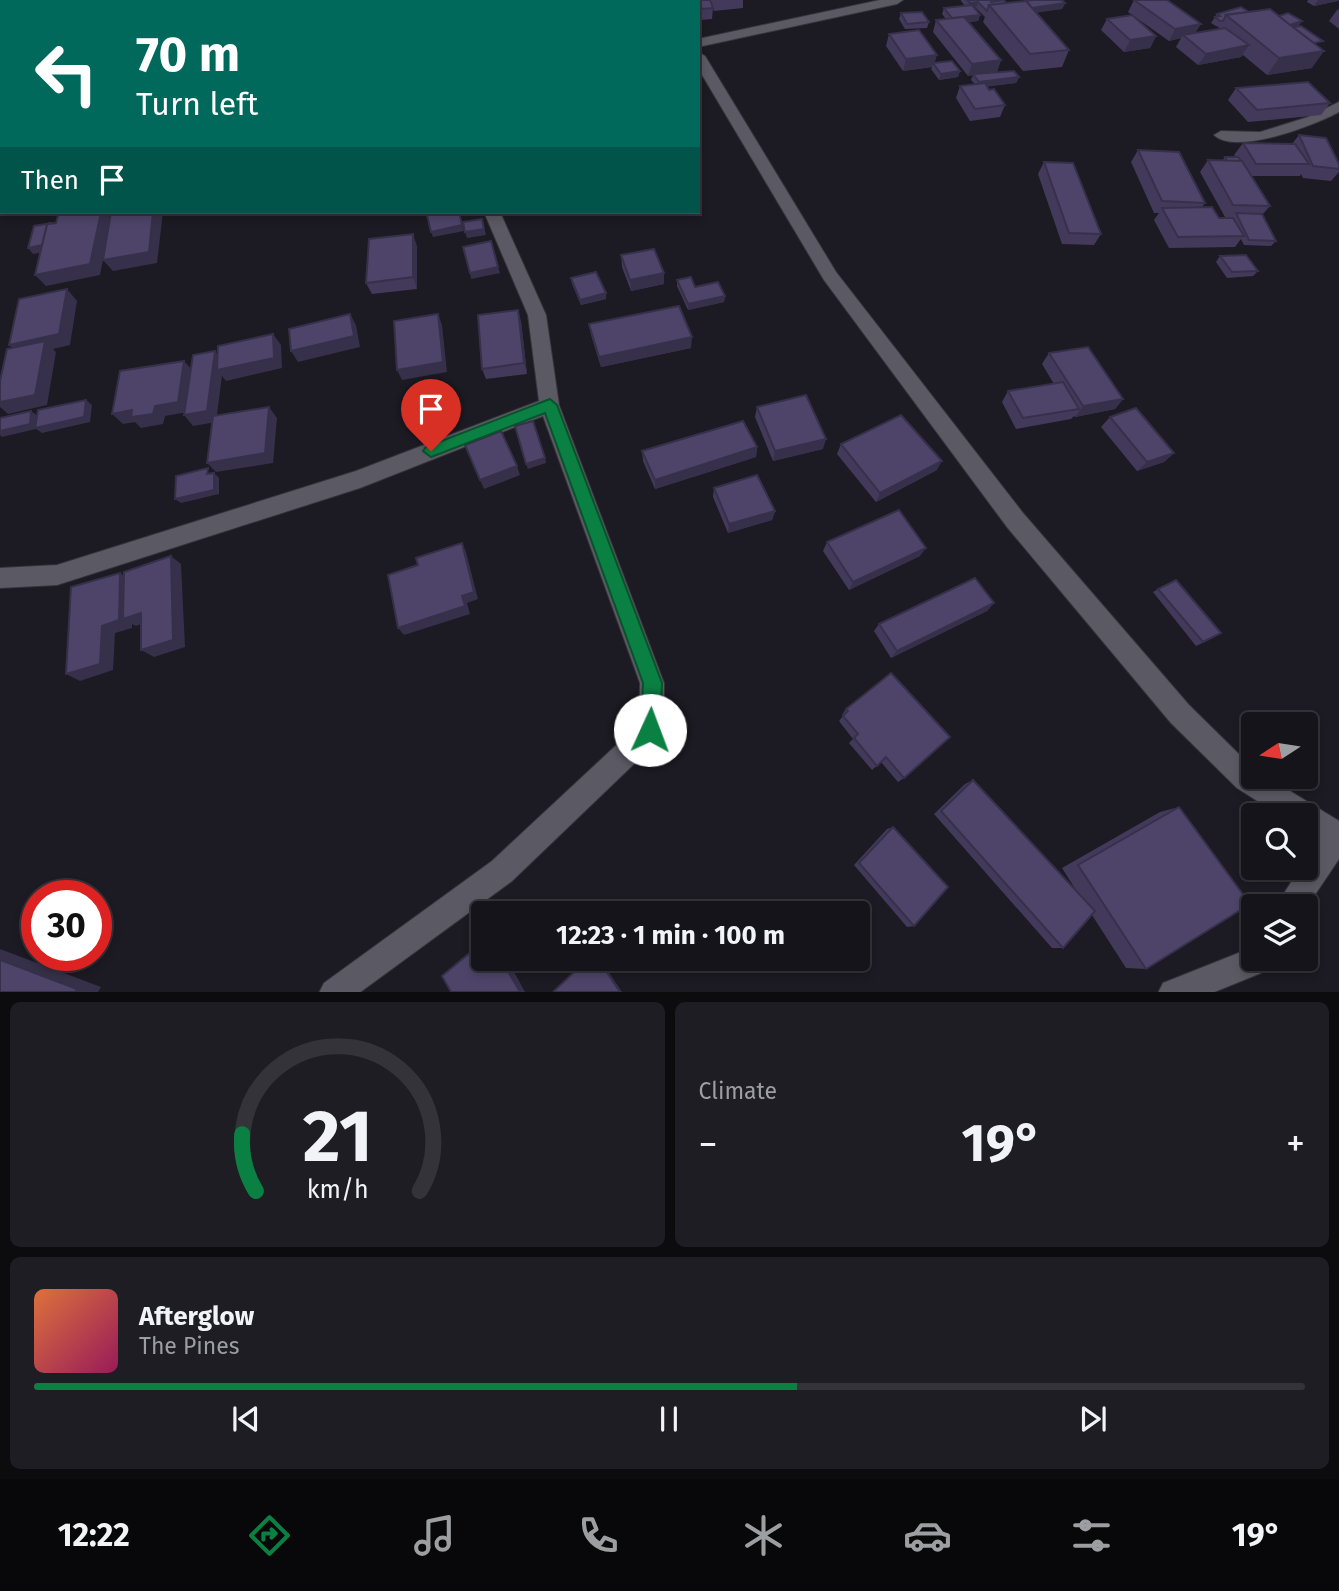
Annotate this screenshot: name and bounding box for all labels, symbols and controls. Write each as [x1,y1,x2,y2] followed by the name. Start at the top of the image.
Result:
[136,25,240,84] text: 70 m
[21,28,112,119] icon: left
[136,85,258,123] text: Turn left
[93,161,131,199] icon: arrive
[21,165,79,196] text: Then
[401,379,461,451] pin
[412,390,450,428] icon: arrive
[613,693,687,767] position arrow
[1241,712,1318,789] north arrow
[1241,712,1318,971] map controls
[1241,803,1318,880] button: search
[21,880,112,971] speed limit sign: 30
[1241,894,1318,971] button: layers
[556,920,785,951] text: 12:23 · 1 min · 100 m
[699,1077,777,1105] text: Climate
[302,1093,372,1180] text: 21
[962,1112,1042,1175] text: 19°
[699,1121,718,1167] text: −
[1286,1121,1305,1167] text: +
[306,1174,368,1204] text: km/h
[139,1301,254,1332] text: Afterglow
[139,1332,240,1360] text: The Pines
[227,1400,265,1438] icon: previous
[650,1400,688,1438] icon: pause
[1074,1400,1112,1438] icon: next
[245,1511,294,1560] icon: directions
[410,1511,459,1560] icon: music
[574,1511,623,1560] icon: phone
[739,1511,788,1560] icon: climate
[903,1511,952,1560] icon: car
[1067,1511,1116,1560] icon: filters
[58,1516,130,1554] text: 12:22
[1232,1516,1281,1554] text: 19°

